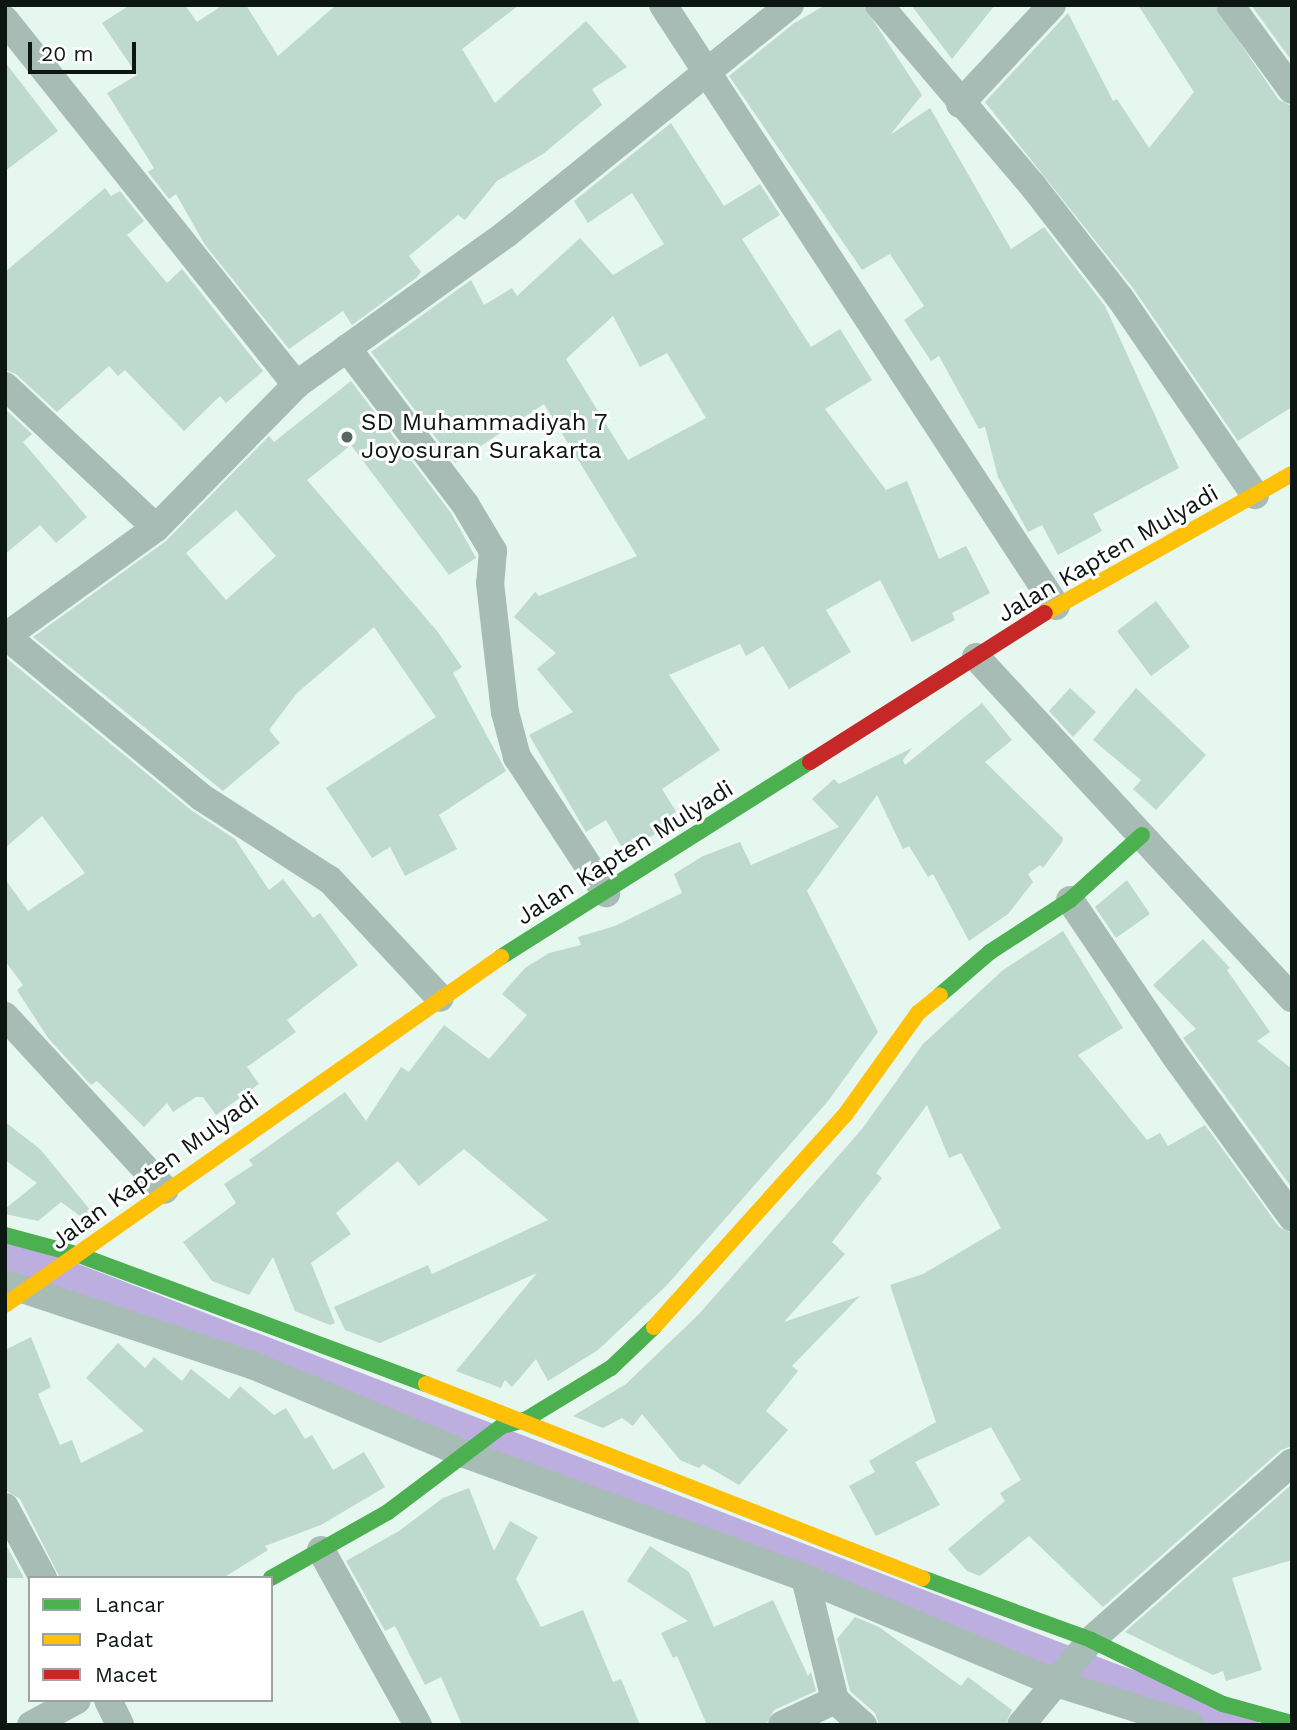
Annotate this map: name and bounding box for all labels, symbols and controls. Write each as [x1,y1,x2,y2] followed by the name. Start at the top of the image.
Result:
[32,28,140,72] scale bar
[41,41,93,66] text: 20 m
[361,409,608,465] place label: SD Muhammadiyah 7 Joyosuran Surakarta
[339,429,355,445] marker: SD Muhammadiyah 7 Joyosuran Surakarta
[992,479,1224,629] street label: Jalan Kapten Mulyadi
[511,774,739,932] street label: Jalan Kapten Mulyadi
[45,1086,265,1256] street label: Jalan Kapten Mulyadi
[28,1576,273,1702] legend
[95,1592,165,1617] text: Lancar
[95,1627,153,1652] text: Padat
[95,1662,157,1687] text: Macet

